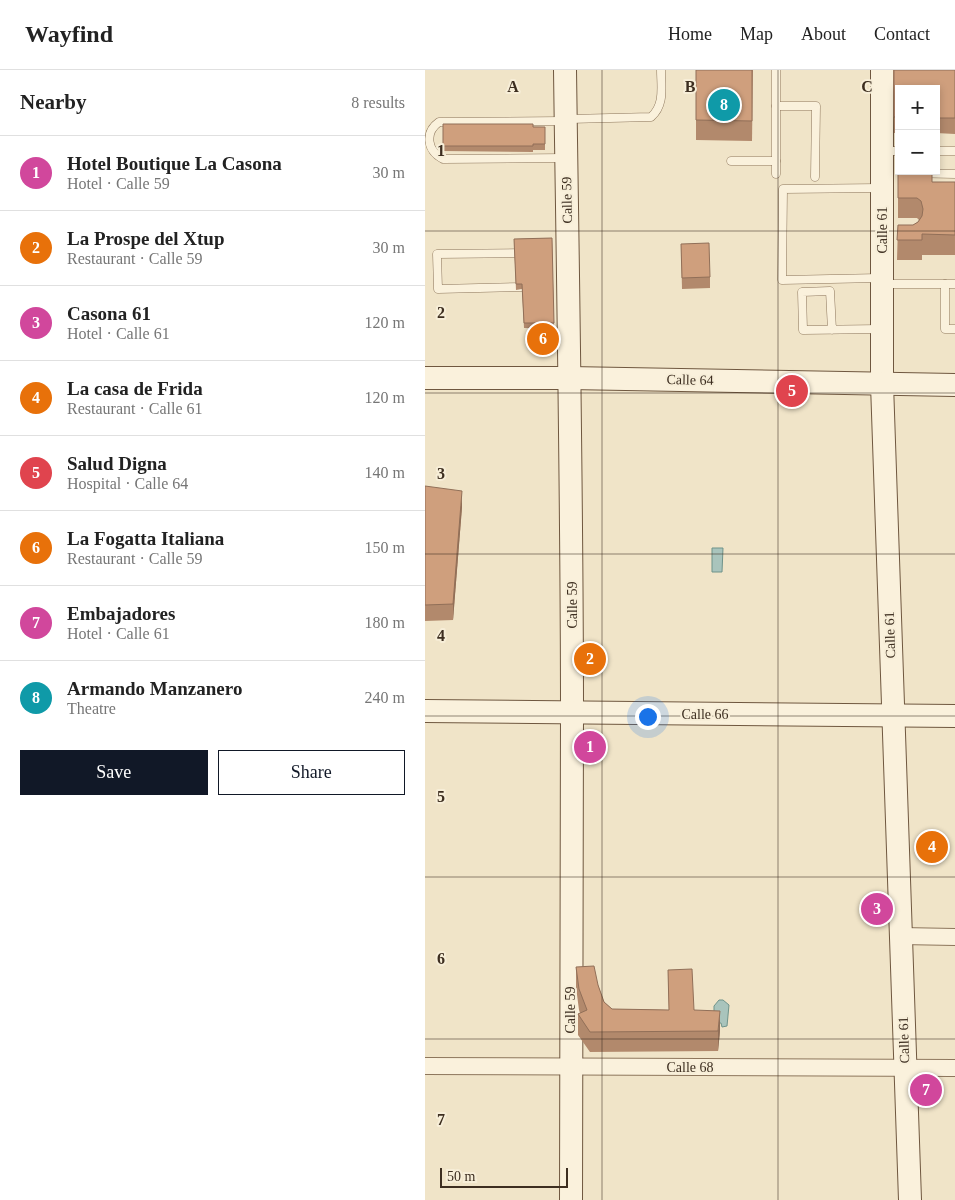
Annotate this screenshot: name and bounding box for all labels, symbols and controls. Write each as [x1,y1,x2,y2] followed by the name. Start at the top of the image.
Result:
[25,21,113,47] text: Wayfind
[668,24,712,44] text: Home
[740,24,773,44] text: Map
[801,24,846,44] text: About
[874,24,930,44] text: Contact
[507,78,519,95] text: A
[685,78,696,95] text: B
[861,78,873,95] text: C
[895,85,940,175] map controls
[895,85,940,130] button: +
[708,86,740,124] pin: 8
[20,90,87,114] text: Nearby
[351,94,405,111] text: 8 results
[895,130,940,175] button: −
[437,142,445,159] text: 1
[67,153,282,174] text: Hotel Boutique La Casona
[32,164,40,181] text: 1
[373,164,405,181] text: 30 m
[67,175,170,192] text: Hotel · Calle 59
[559,176,575,224] street label: Calle 59
[875,206,890,254] street label: Calle 61
[67,228,224,249] text: La Prospe del Xtup
[32,239,40,256] text: 2
[373,239,405,256] text: 30 m
[67,250,203,267] text: Restaurant · Calle 59
[67,303,151,324] text: Casona 61
[437,304,445,321] text: 2
[32,314,40,331] text: 3
[365,314,405,331] text: 120 m
[527,320,559,358] pin: 6
[67,325,170,342] text: Hotel · Calle 61
[666,372,714,388] street label: Calle 64
[776,372,808,410] pin: 5
[67,378,203,399] text: La casa de Frida
[32,389,40,406] text: 4
[365,389,405,406] text: 120 m
[67,400,203,417] text: Restaurant · Calle 61
[67,453,167,474] text: Salud Digna
[32,464,40,481] text: 5
[365,464,405,481] text: 140 m
[437,465,445,482] text: 3
[67,475,188,492] text: Hospital · Calle 64
[67,528,224,549] text: La Fogatta Italiana
[32,539,40,556] text: 6
[365,539,405,556] text: 150 m
[67,550,203,567] text: Restaurant · Calle 59
[565,581,580,629] street label: Calle 59
[67,603,175,624] text: Embajadores
[882,611,898,659] street label: Calle 61
[32,614,40,631] text: 7
[365,614,405,631] text: 180 m
[67,625,170,642] text: Hotel · Calle 61
[437,627,445,644] text: 4
[574,640,606,678] pin: 2
[67,678,242,699] text: Armando Manzanero
[32,689,40,706] text: 8
[365,689,405,706] text: 240 m
[67,700,116,717] text: Theatre
[635,704,661,730] your location
[681,707,729,722] street label: Calle 66
[574,728,606,766] pin: 1
[20,750,208,795] button: Save
[218,750,405,795] button: Share
[437,788,445,805] text: 5
[916,828,948,866] pin: 4
[861,890,893,928] pin: 3
[437,950,445,967] text: 6
[563,986,578,1034] street label: Calle 59
[896,1016,912,1064] street label: Calle 61
[666,1060,714,1075] street label: Calle 68
[910,1071,942,1109] pin: 7
[437,1111,445,1128] text: 7
[440,1165,567,1188] scale bar
[447,1169,475,1184] text: 50 m

